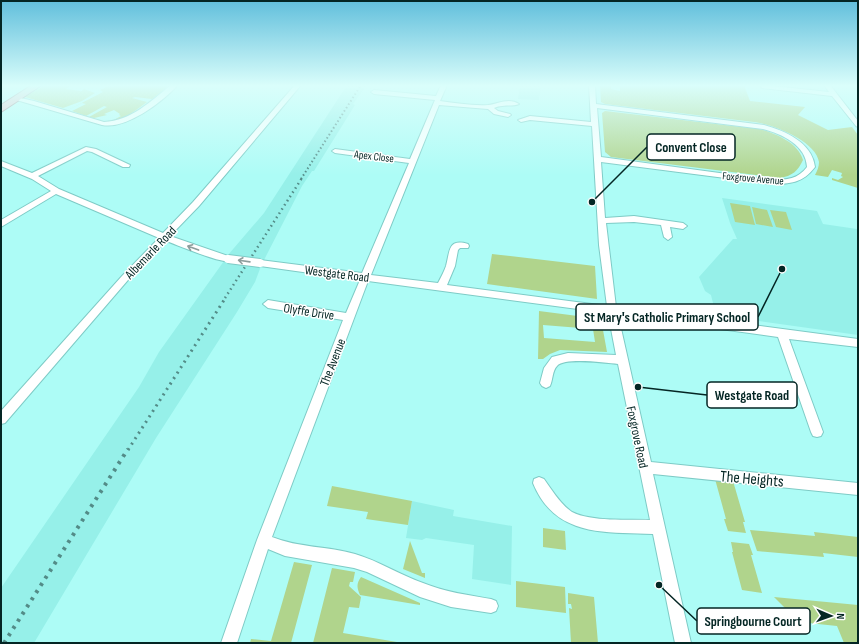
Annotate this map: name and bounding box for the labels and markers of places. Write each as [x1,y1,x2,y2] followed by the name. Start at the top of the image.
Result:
[647,134,735,160] callout: Convent Close
[576,304,758,330] callout: St Mary's Catholic Primary School
[707,382,797,408] callout: Westgate Road
[697,608,810,634] callout: Springbourne Court

